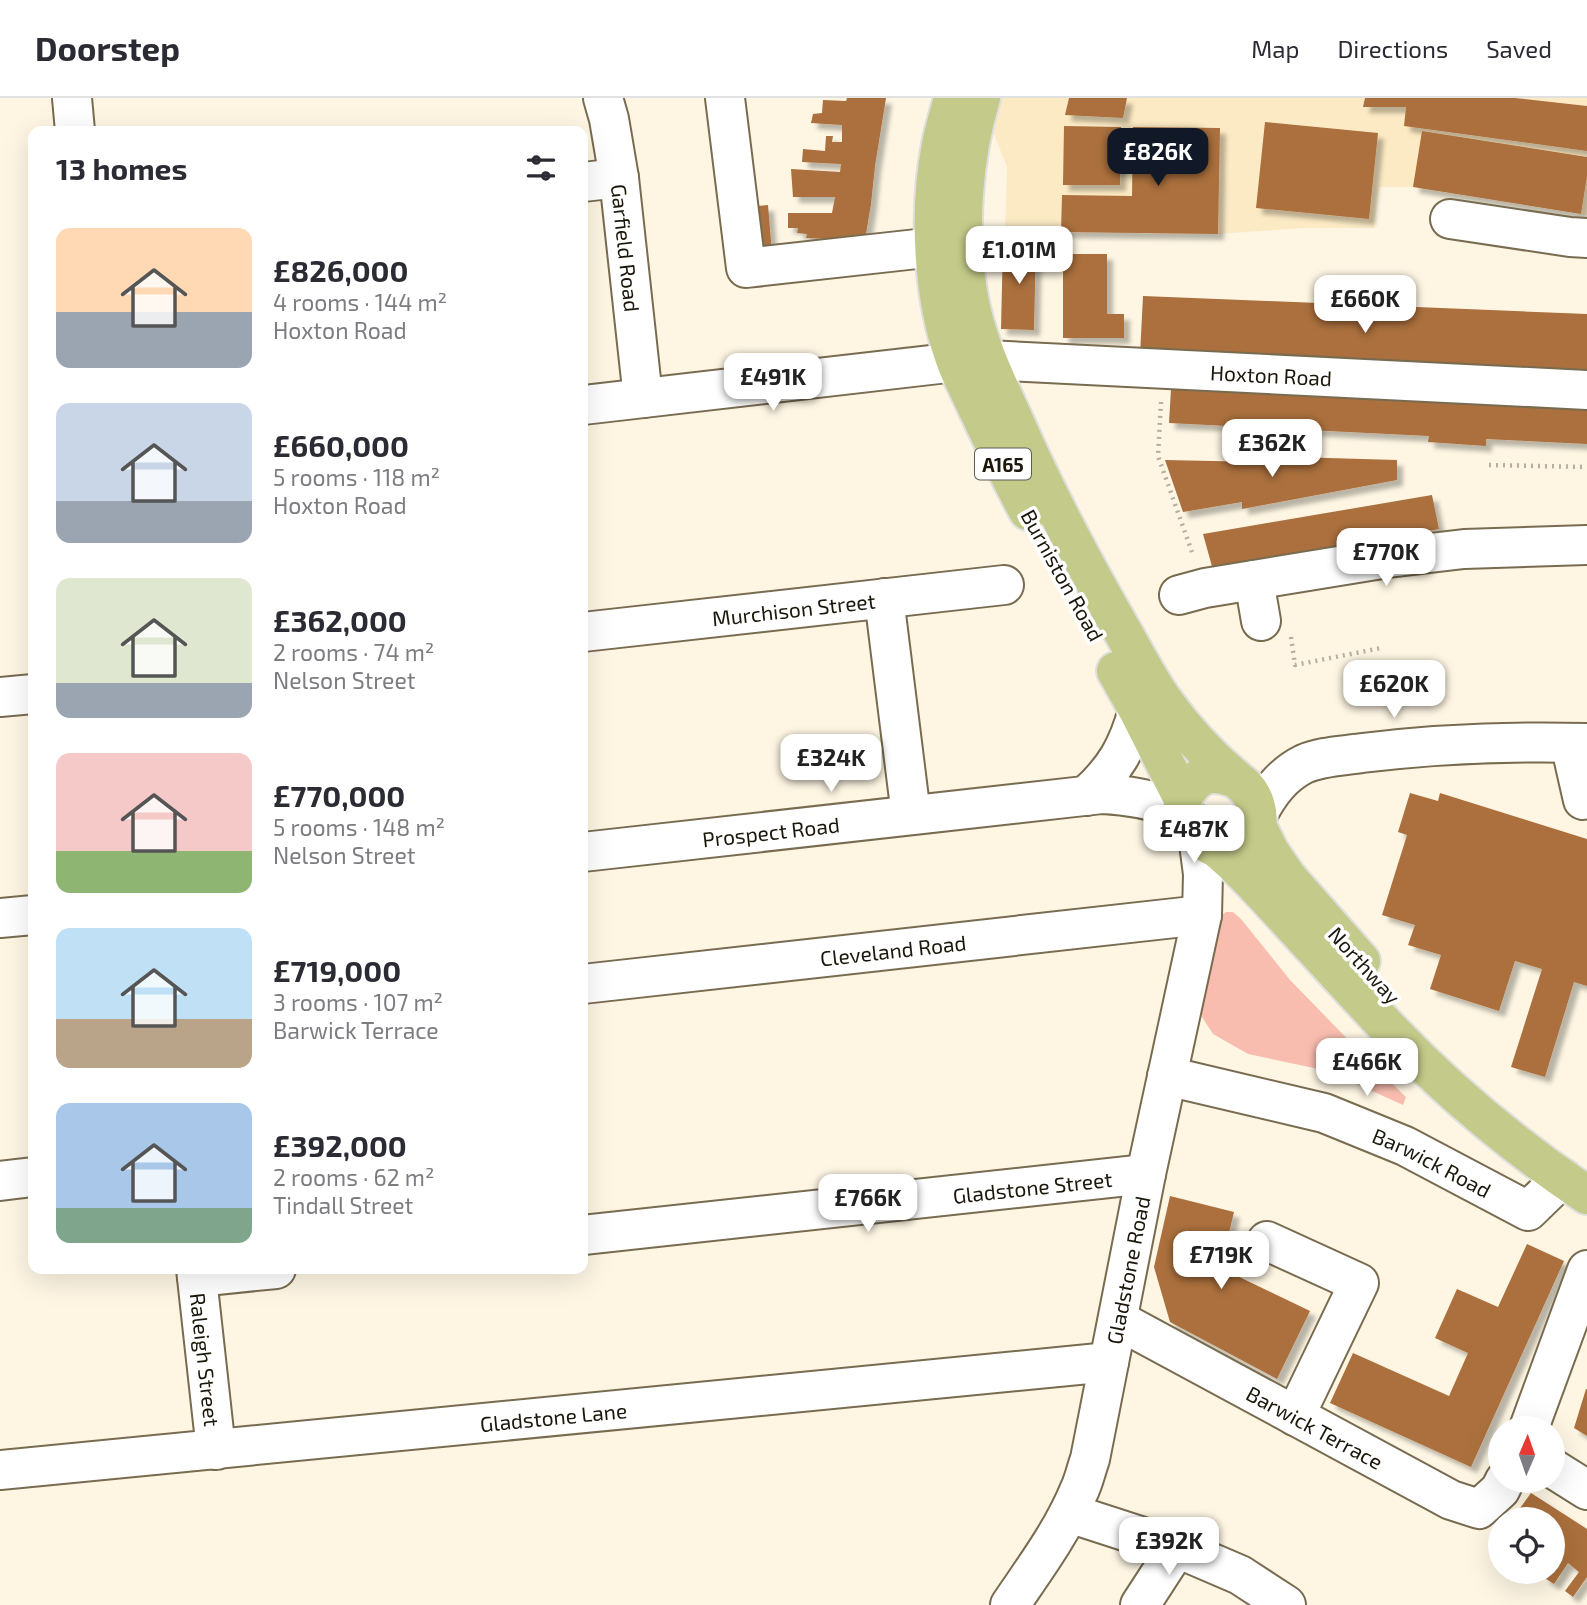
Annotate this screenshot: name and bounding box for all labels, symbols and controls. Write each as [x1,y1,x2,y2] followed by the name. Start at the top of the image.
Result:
[35,28,180,68] text: Doorstep
[1251,34,1299,63] text: Map
[1337,34,1448,63] text: Directions
[1486,34,1552,63] text: Saved
[1109,129,1207,188] pin: £826K
[1123,137,1193,165] text: £826K
[522,149,560,187] icon: filters
[56,150,187,186] text: 13 homes
[607,183,646,313] street label: Garfield Road
[962,226,1076,286] pin: £1.01M
[982,235,1056,263] text: £1.01M
[273,252,408,288] text: £826,000
[112,256,196,340] icon: home
[1316,275,1414,335] pin: £660K
[1330,284,1400,312] text: £660K
[273,288,447,316] text: 4 rooms · 144 m²
[273,316,407,344] text: Hoxton Road
[724,354,822,413] pin: £491K
[1210,359,1333,390] street label: Hoxton Road
[740,362,806,390] text: £491K
[1223,420,1321,479] pin: £362K
[273,427,409,463] text: £660,000
[1238,428,1306,456] text: £362K
[112,431,196,515] icon: home
[975,448,1031,480] road number: A165
[273,463,440,491] text: 5 rooms · 118 m²
[273,491,407,519] text: Hoxton Road
[1017,505,1109,645] street label: Burniston Road
[1337,528,1435,588] pin: £770K
[1353,537,1419,565] text: £770K
[711,587,877,630] street label: Murchison Street
[273,602,407,638] text: £362,000
[112,606,196,690] icon: home
[273,638,434,666] text: 2 rooms · 74 m²
[1345,660,1443,720] pin: £620K
[273,666,416,694] text: Nelson Street
[1359,669,1429,697] text: £620K
[782,734,880,794] pin: £324K
[796,743,866,771] text: £324K
[273,777,405,813] text: £770,000
[112,781,196,865] icon: home
[1145,806,1243,865] pin: £487K
[701,811,841,851] street label: Prospect Road
[273,813,445,841] text: 5 rooms · 148 m²
[1159,814,1229,842] text: £487K
[273,841,416,869] text: Nelson Street
[1324,921,1406,1009] street label: Northway
[819,929,967,970] street label: Cleveland Road
[273,952,401,988] text: £719,000
[112,956,196,1040] icon: home
[273,988,443,1016] text: 3 rooms · 107 m²
[273,1016,439,1044] text: Barwick Terrace
[1318,1038,1416,1098] pin: £466K
[1332,1047,1402,1075] text: £466K
[1369,1122,1496,1202] street label: Barwick Road
[273,1127,407,1163] text: £392,000
[112,1131,196,1215] icon: home
[273,1163,435,1191] text: 2 rooms · 62 m²
[951,1165,1113,1207] street label: Gladstone Street
[819,1174,917,1234] pin: £766K
[834,1183,902,1211] text: £766K
[273,1191,413,1219] text: Tindall Street
[1100,1194,1154,1346] street label: Gladstone Road
[1172,1232,1270,1291] pin: £719K
[1189,1240,1253,1268] text: £719K
[186,1291,226,1428] street label: Raleigh Street
[1243,1380,1388,1474] street label: Barwick Terrace
[479,1397,628,1436] street label: Gladstone Lane
[1488,1416,1564,1493] north arrow
[1488,1416,1565,1584] map controls
[1488,1507,1565,1584] button: locate
[1120,1518,1218,1577] pin: £392K
[1135,1526,1203,1554] text: £392K

